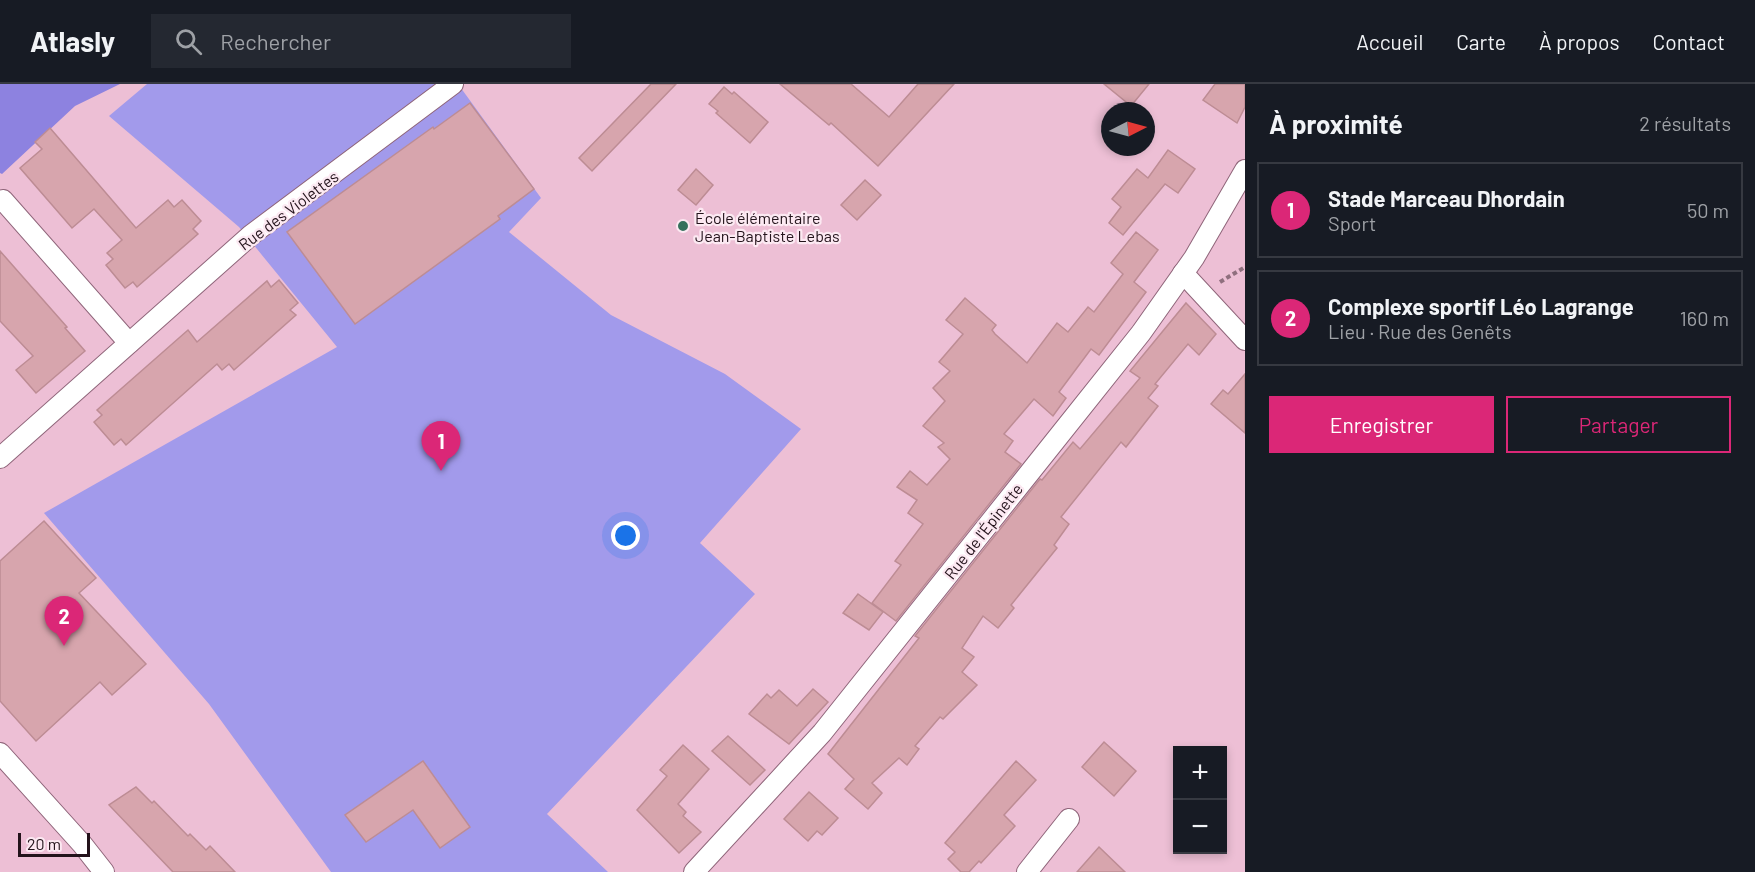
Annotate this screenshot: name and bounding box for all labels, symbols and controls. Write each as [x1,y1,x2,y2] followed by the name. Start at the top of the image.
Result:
[151,14,571,68] search box
[30,24,115,58] text: Atlasly
[172,25,205,58] icon: search
[220,28,331,54] text: Rechercher
[1356,29,1423,54] text: Accueil
[1456,29,1506,54] text: Carte
[1539,29,1620,54] text: À propos
[1653,29,1725,54] text: Contact
[1101,102,1155,156] north arrow
[1269,108,1403,139] text: À proximité
[1639,111,1731,135] text: 2 résultats
[234,166,342,254] street label: Rue des Violettes
[1328,185,1565,211] text: Stade Marceau Dhordain
[1287,198,1294,222] text: 1
[1687,198,1729,222] text: 50 m
[695,208,840,245] place label: École élémentaire Jean-Baptiste Lebas
[1328,211,1376,235] text: Sport
[676,219,690,233] marker: École élémentaire Jean-Baptiste Lebas
[1328,293,1634,319] text: Complexe sportif Léo Lagrange
[1285,306,1296,330] text: 2
[1680,306,1729,330] text: 160 m
[1328,319,1512,343] text: Lieu · Rue des Genêts
[1269,396,1494,453] button: Enregistrer
[1506,396,1731,453] button: Partager
[422,422,460,471] pin: 1
[940,480,1026,582] street label: Rue de l'Épinette
[611,521,640,550] your location
[44,596,84,646] pin: 2
[1173,746,1227,854] map controls
[1173,746,1227,800] button: +
[1173,800,1227,854] button: −
[18,830,90,858] scale bar
[27,834,61,853] text: 20 m

